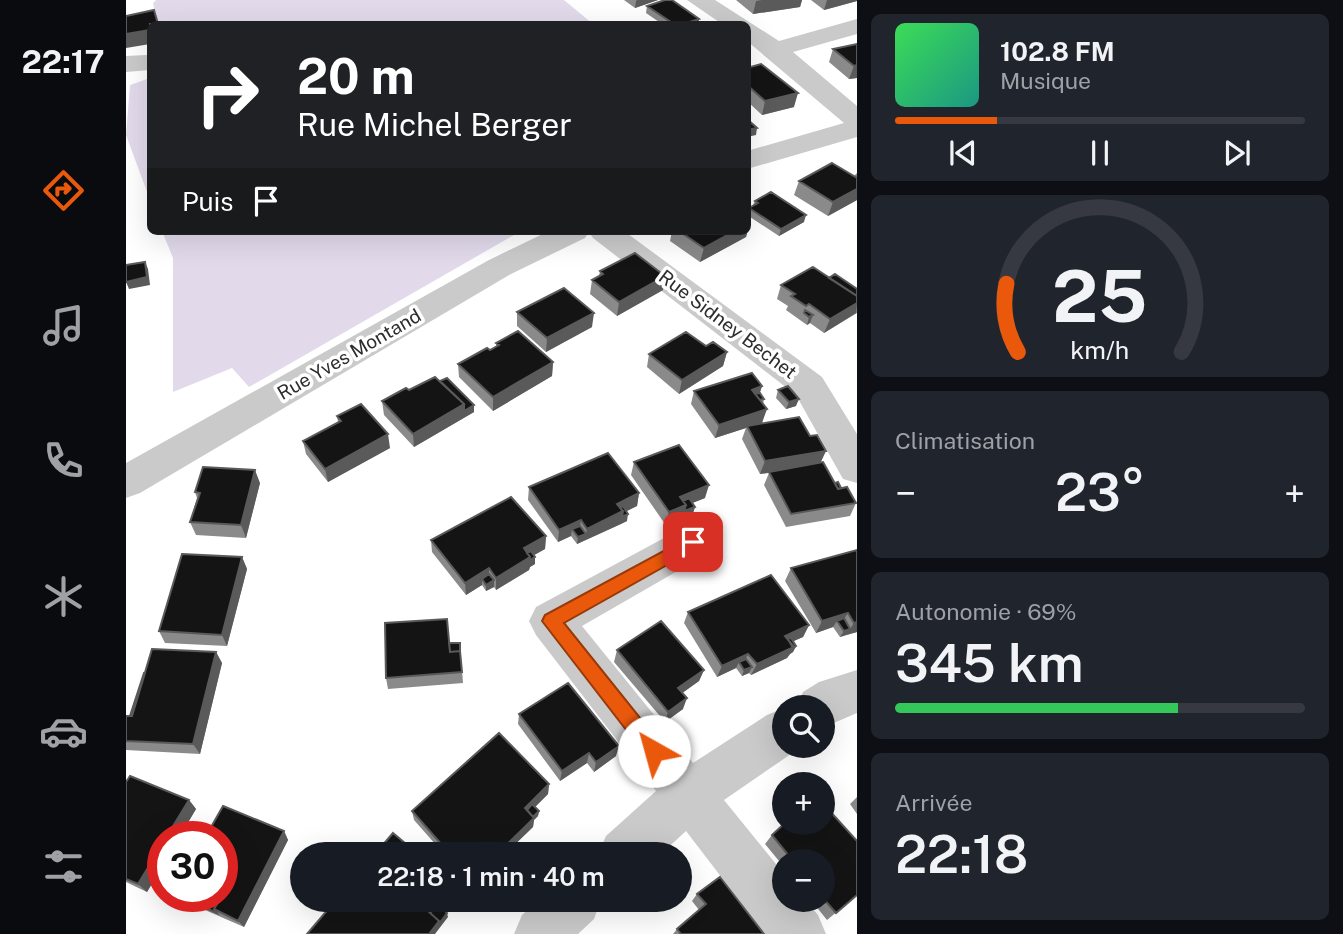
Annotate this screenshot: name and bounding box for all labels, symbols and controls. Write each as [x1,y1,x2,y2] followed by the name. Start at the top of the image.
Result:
[1000,36,1115,67] text: 102.8 FM
[22,43,105,80] text: 22:17
[297,47,415,105] text: 20 m
[182,49,273,140] icon: right
[1000,67,1091,94] text: Musique
[297,106,572,143] text: Rue Michel Berger
[944,134,982,172] icon: previous
[1081,134,1119,172] icon: pause
[1218,134,1256,172] icon: next
[39,166,88,215] icon: directions
[247,182,285,220] icon: arrive
[182,186,233,217] text: Puis
[1052,253,1148,338] text: 25
[655,265,801,383] street label: Rue Sidney Bechet
[39,301,88,350] icon: music
[273,304,425,404] street label: Rue Yves Montand
[1071,335,1129,365] text: km/h
[895,427,1035,454] text: Climatisation
[39,436,88,485] icon: phone
[1055,462,1145,523] text: 23°
[895,471,916,516] text: −
[1284,471,1305,516] text: +
[663,512,723,572] pin
[674,523,712,561] icon: arrive
[39,572,88,621] icon: climate
[895,598,1077,625] text: Autonomie · 69%
[895,633,1084,694] text: 345 km
[772,695,835,912] map controls
[772,695,835,758] button: search
[39,707,88,756] icon: car
[617,714,691,788] position arrow
[772,772,835,835] button: +
[895,789,972,816] text: Arrivée
[147,821,238,912] speed limit sign: 30
[895,824,1028,885] text: 22:18
[39,842,88,891] icon: filters
[772,849,835,912] button: −
[377,861,605,892] text: 22:18 · 1 min · 40 m

